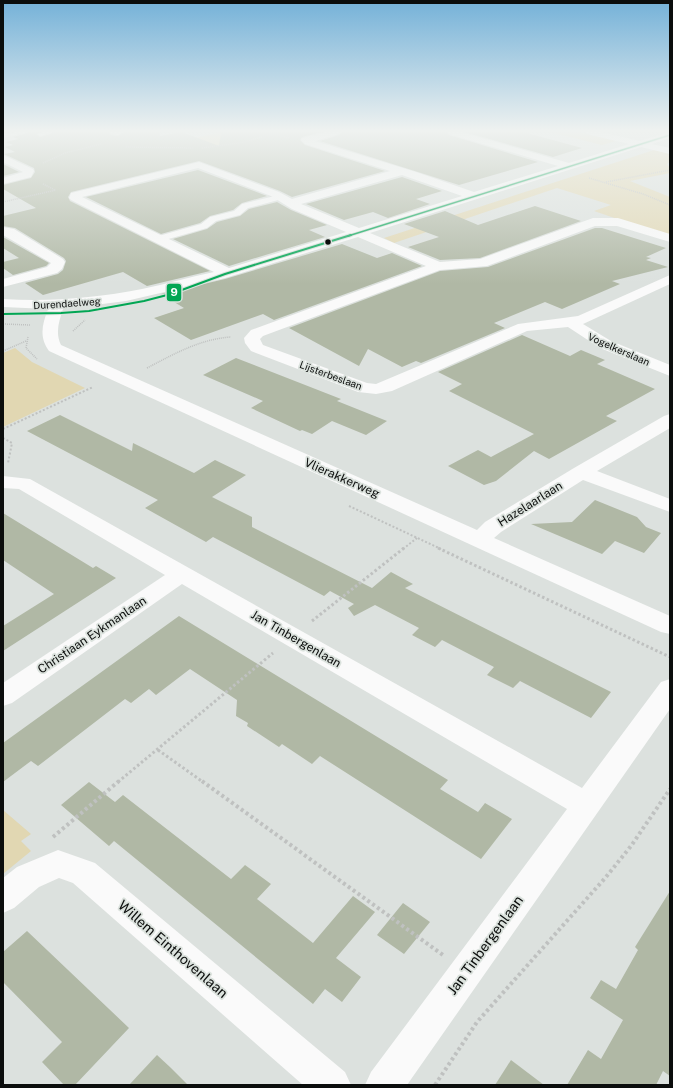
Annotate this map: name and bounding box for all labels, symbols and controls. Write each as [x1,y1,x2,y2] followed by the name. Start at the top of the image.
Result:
[323,237,333,247] unlabelled marker
[166,283,182,302] line badge: 9
[170,286,178,298] text: 9
[33,295,101,311] street label: Durendaelweg
[586,330,652,368] street label: Vogelkerslaan
[298,358,364,392] street label: Lijsterbeslaan
[302,455,382,501] street label: Vlierakkerweg
[495,479,565,529] street label: Hazelaarlaan
[35,593,149,676] street label: Christiaan Eykmanlaan
[249,608,343,670] street label: Jan Tinbergenlaan
[444,892,526,998] street label: Jan Tinbergenlaan
[115,897,231,1001] street label: Willem Einthovenlaan

